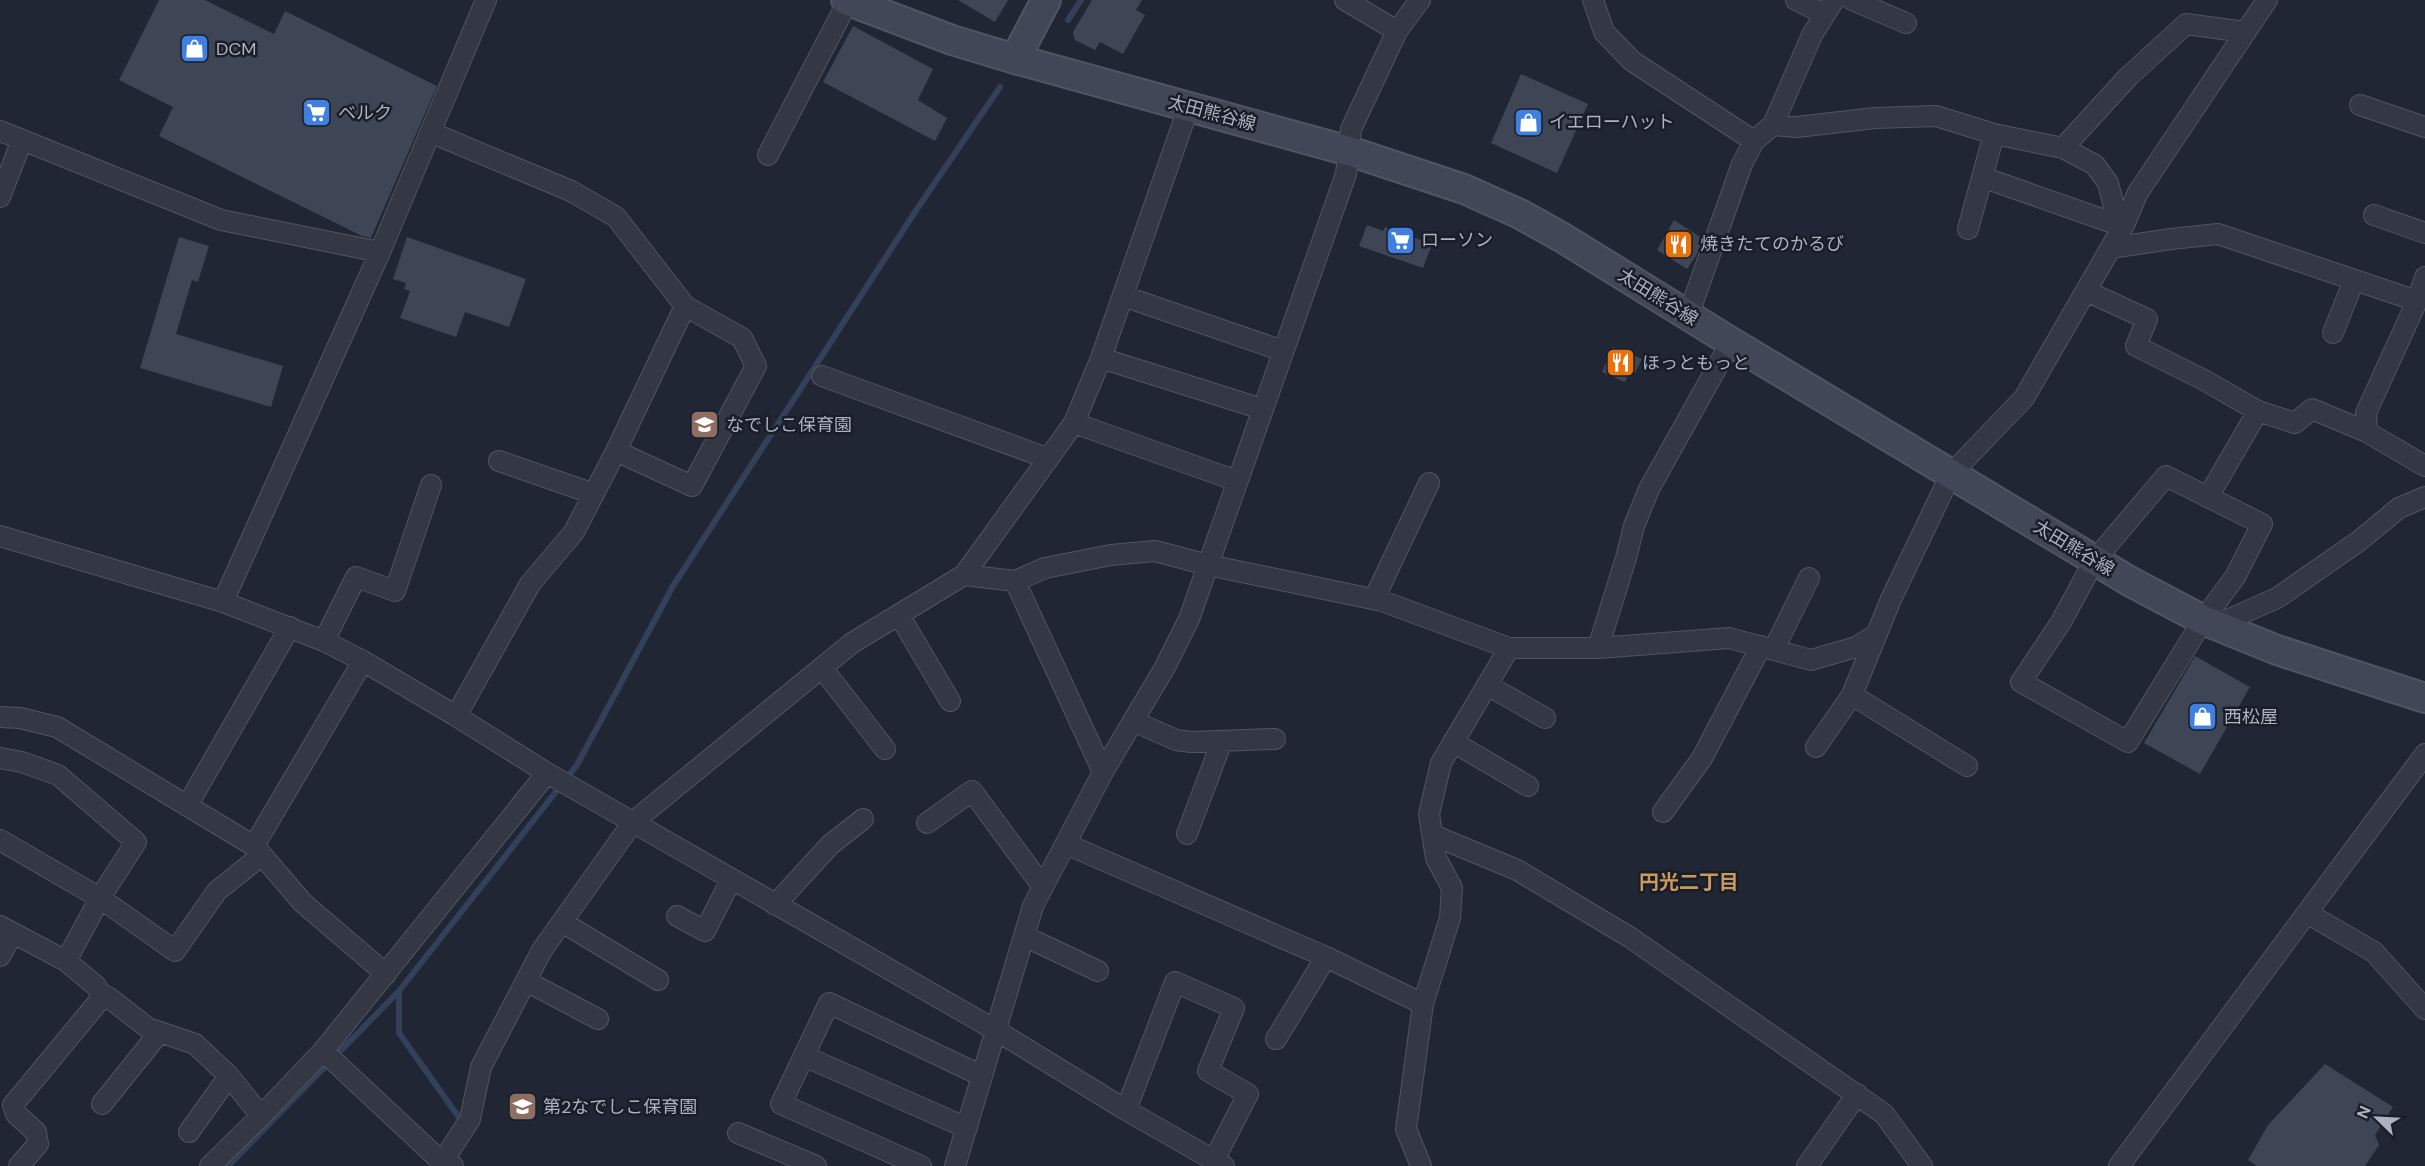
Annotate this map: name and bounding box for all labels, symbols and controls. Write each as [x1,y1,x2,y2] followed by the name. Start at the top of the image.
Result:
[179,33,211,65] shop icon: DCM
[216,37,256,61] place label: DCM
[1165,90,1259,136] street label: 太田熊谷線
[301,97,333,129] supermarket icon: ベルク
[338,101,392,125] place label: ベルク
[1512,106,1544,138] shop icon: イエローハット
[1549,110,1674,134] place label: イエローハット
[1384,224,1416,256] supermarket icon: ローソン
[1421,228,1493,252] place label: ローソン
[1663,228,1695,260] restaurant icon: 焼きたてのかるび
[1700,232,1844,256] place label: 焼きたてのかるび
[1613,263,1703,331] street label: 太田熊谷線
[1605,347,1637,379] restaurant icon: ほっともっと
[1642,351,1750,375] place label: ほっともっと
[689,409,721,441] school or university icon: なでしこ保育園
[726,413,852,437] place label: なでしこ保育園
[2029,515,2119,581] street label: 太田熊谷線
[2187,701,2219,733] shop icon: 西松屋
[2224,705,2278,729] place label: 西松屋
[1639,869,1739,895] district label: 円光二丁目
[2347,1088,2407,1148] north arrow
[506,1091,538,1123] school or university icon: 第2なでしこ保育園
[543,1095,697,1119] place label: 第2なでしこ保育園
[2352,1103,2376,1122] text: N

